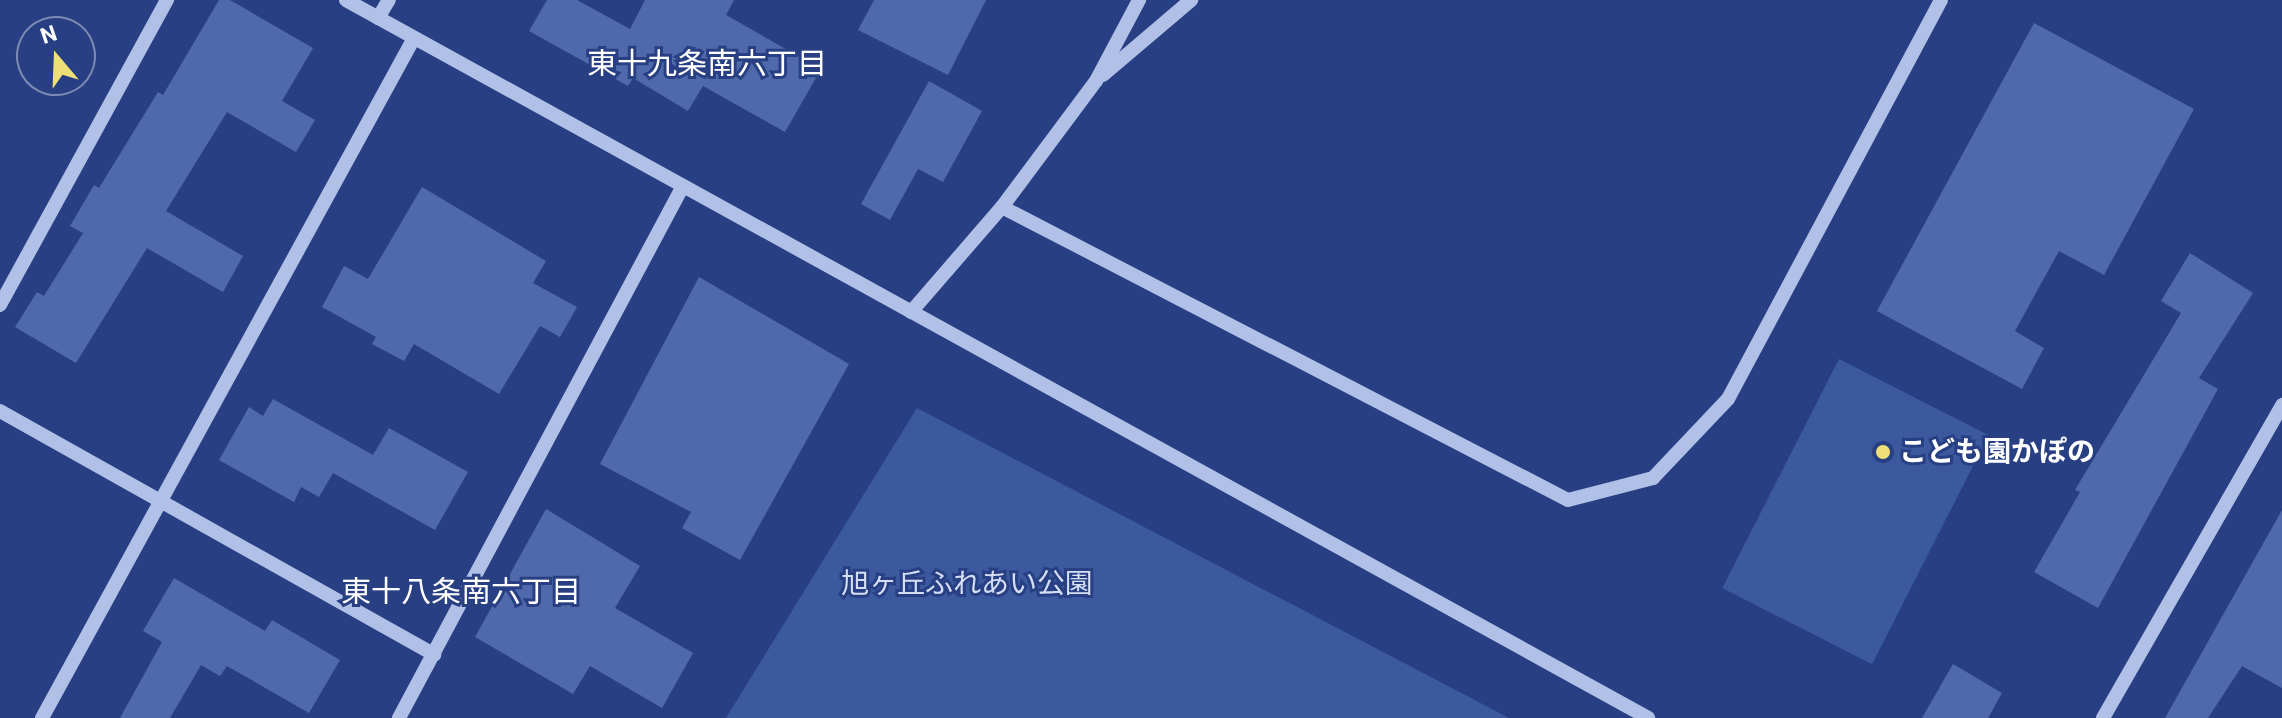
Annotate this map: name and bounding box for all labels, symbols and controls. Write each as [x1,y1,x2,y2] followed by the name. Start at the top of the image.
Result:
[16,16,96,96] north arrow
[37,20,60,49] text: N
[587,46,827,82] district label: 東十九条南六丁目
[1899,435,2095,469] place label: こども園かぽの
[1874,443,1892,461] marker: こども園かぽの
[841,567,1093,601] park label: 旭ヶ丘ふれあい公園
[341,574,581,610] district label: 東十八条南六丁目

